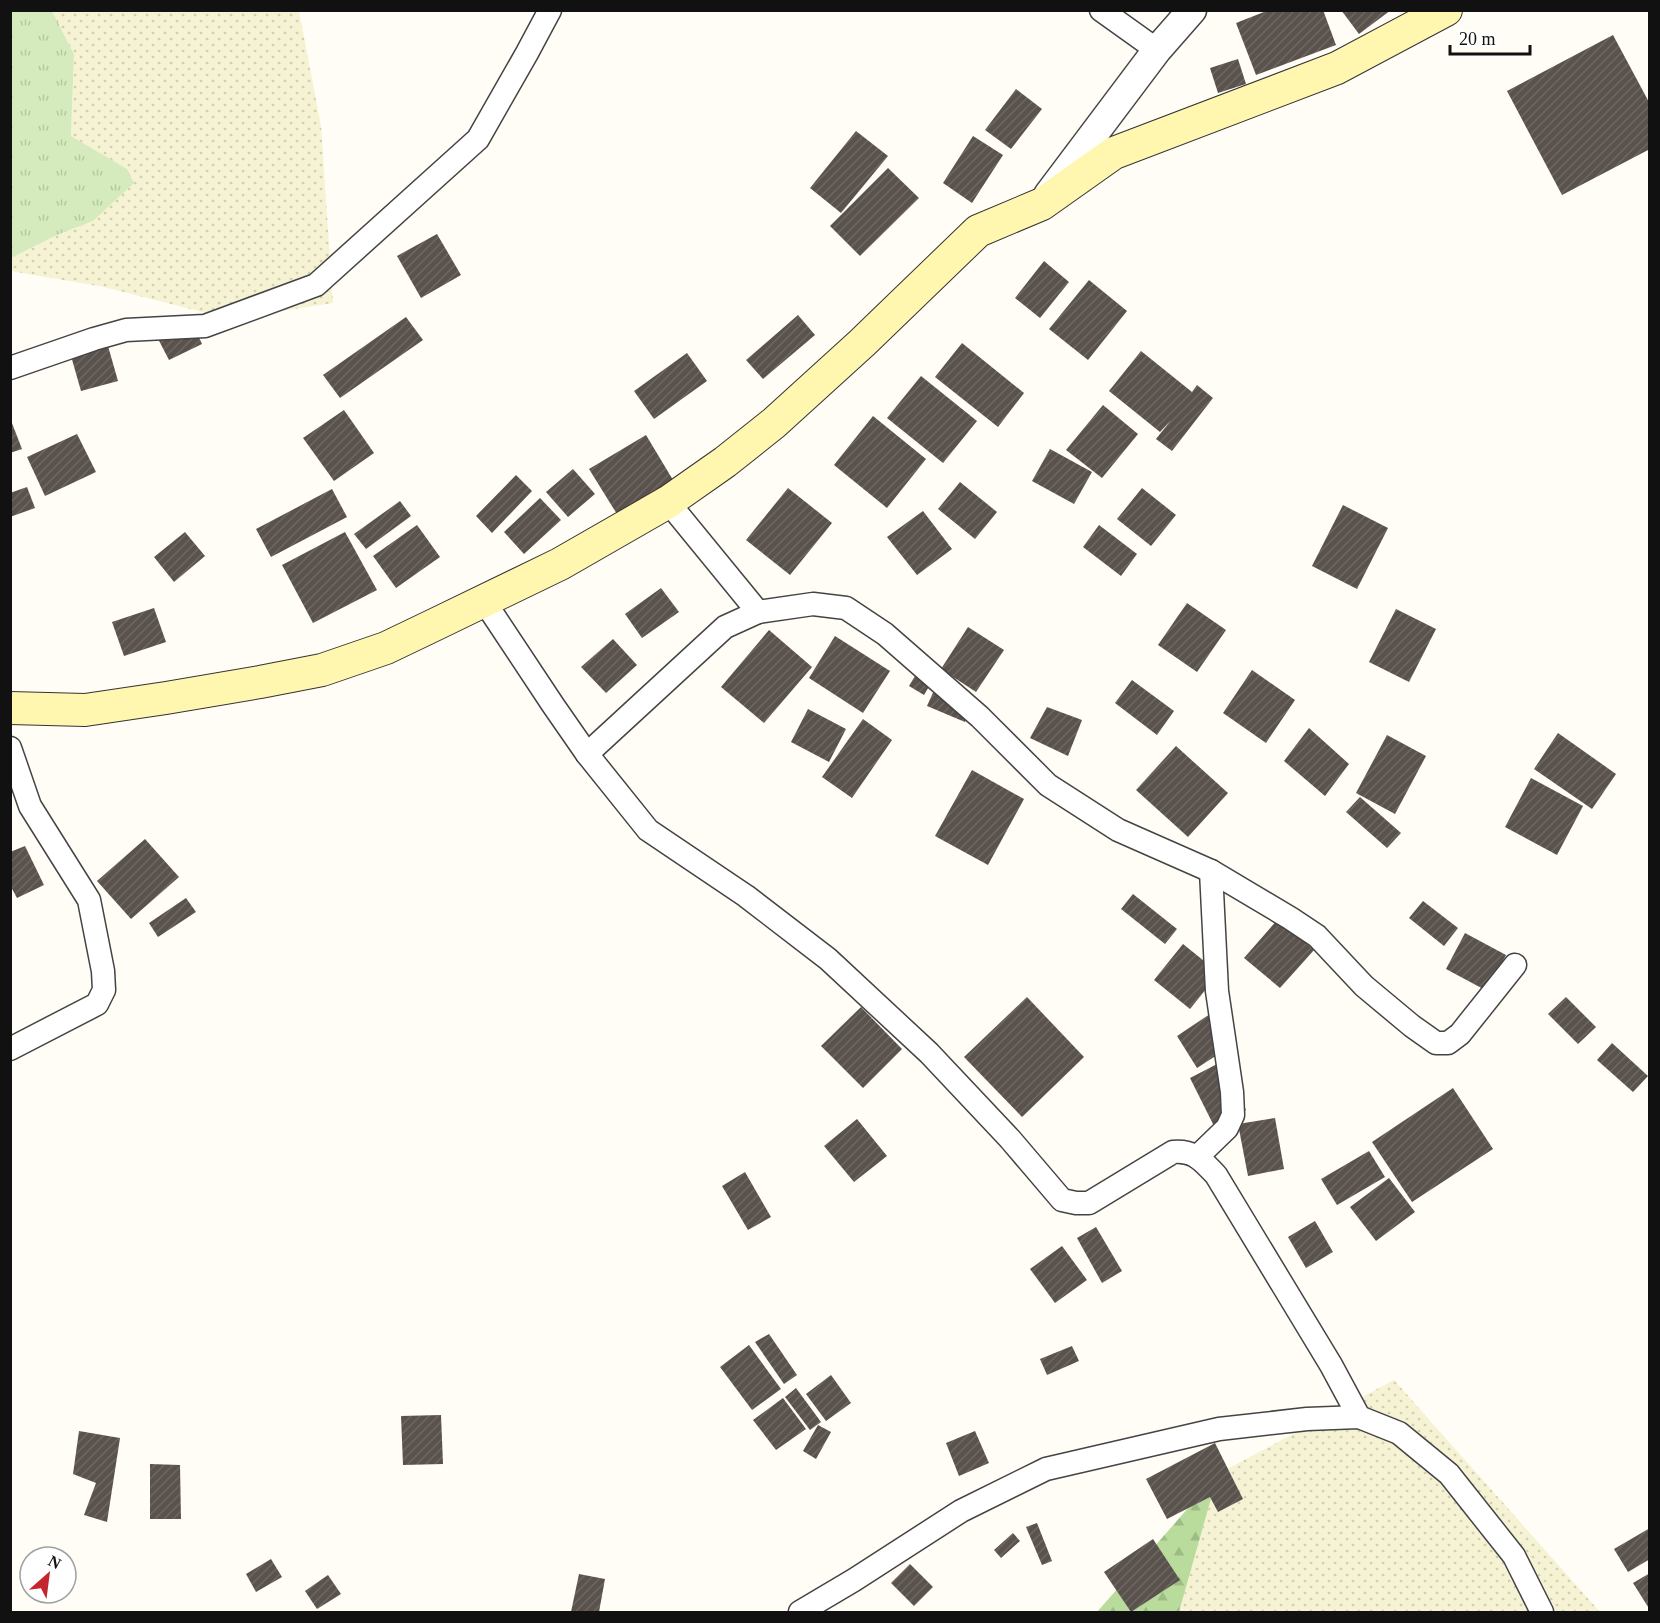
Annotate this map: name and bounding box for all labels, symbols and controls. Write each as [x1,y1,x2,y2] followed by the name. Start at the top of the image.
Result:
[1450,18,1530,56] scale bar
[1459,29,1496,49] text: 20 m
[18,1545,78,1605] north arrow
[46,1552,64,1573] text: N

